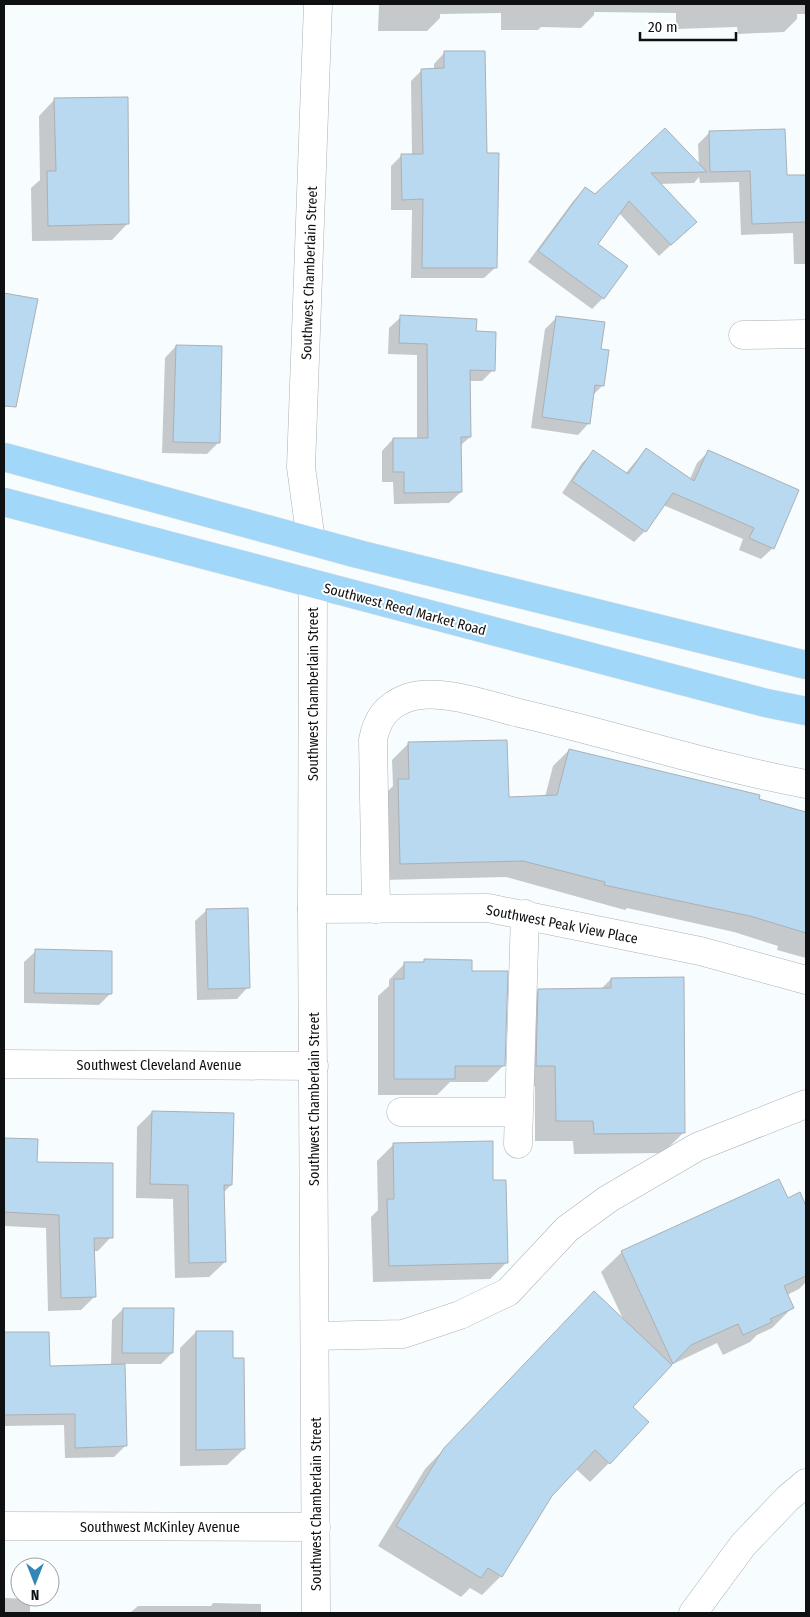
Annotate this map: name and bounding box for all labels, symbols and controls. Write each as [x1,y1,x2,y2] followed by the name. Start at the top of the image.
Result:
[640,10,736,42] scale bar
[648,18,678,36] text: 20 m
[298,185,321,360] street label: Southwest Chamberlain Street
[322,580,488,639] street label: Southwest Reed Market Road
[305,607,322,781] street label: Southwest Chamberlain Street
[485,901,639,948] street label: Southwest Peak View Place
[306,1012,323,1186] street label: Southwest Chamberlain Street
[77,1057,241,1074] street label: Southwest Cleveland Avenue
[308,1417,325,1591] street label: Southwest Chamberlain Street
[80,1519,240,1536] street label: Southwest McKinley Avenue
[10,1557,60,1607] north arrow
[31,1586,39,1603] text: N

